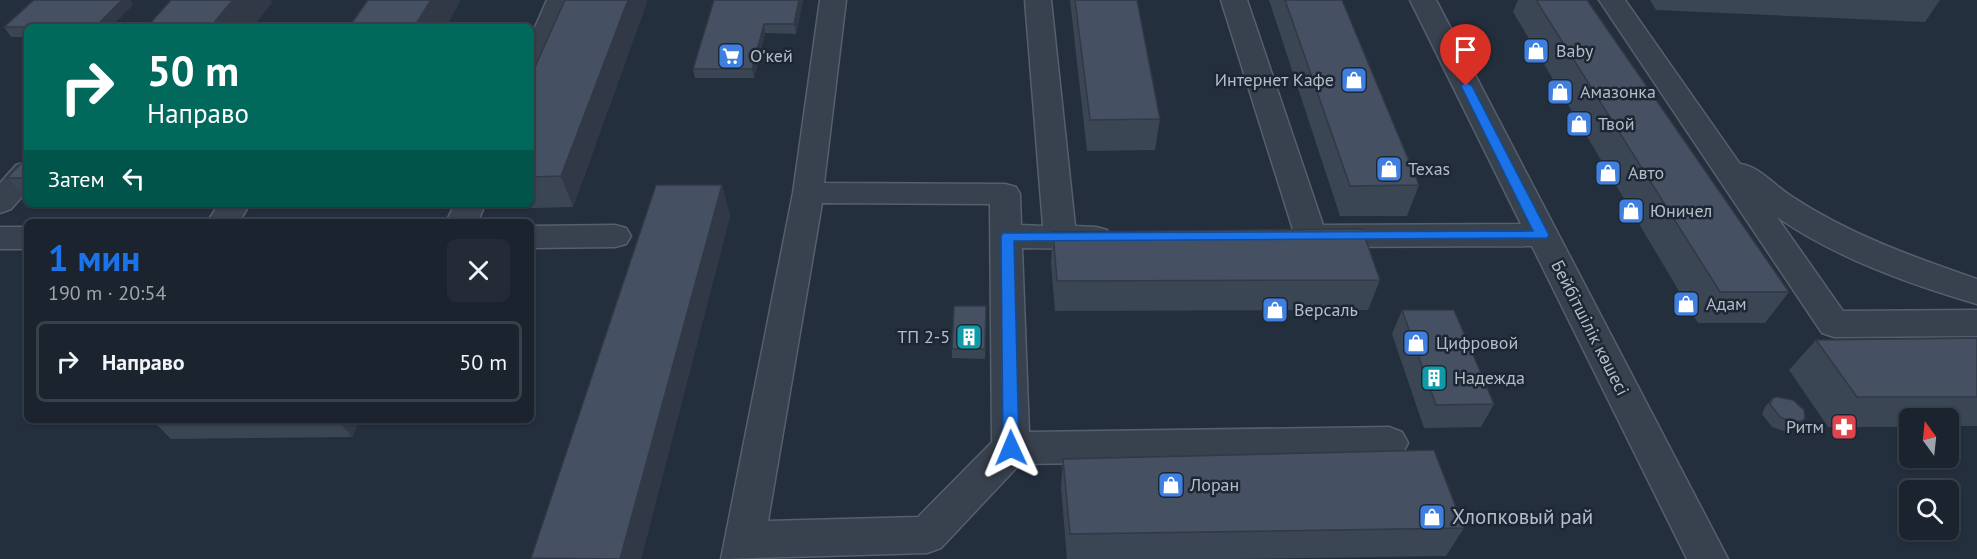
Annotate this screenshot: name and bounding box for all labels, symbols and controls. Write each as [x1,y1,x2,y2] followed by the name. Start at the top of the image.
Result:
[1440,24,1491,86] pin
[1449,33,1482,66] icon: arrive
[1521,36,1551,66] shop icon: Baby
[1556,39,1594,62] place label: Baby
[716,41,746,71] supermarket icon: О'кей
[147,43,239,98] text: 50 m
[750,44,793,67] place label: О'кей
[48,48,126,126] icon: right
[1339,65,1369,95] shop icon: Интернет Кафе
[1215,68,1334,91] place label: Интернет Кафе
[1545,77,1575,107] shop icon: Амазонка
[1580,80,1656,103] place label: Амазонка
[147,96,249,130] text: Направо
[1564,109,1594,139] shop icon: Твой
[1598,112,1634,135] place label: Твой
[1374,154,1404,184] shop icon: Texas
[1408,157,1450,180] place label: Texas
[1593,158,1623,188] shop icon: Авто
[1628,161,1664,184] place label: Авто
[117,162,150,195] icon: left
[48,165,105,193] text: Затем
[1616,196,1646,226] shop icon: Юничел
[1650,199,1712,222] place label: Юничел
[48,234,140,281] text: 1 мин
[447,239,510,302] button: close
[1546,256,1635,399] street label: Бейбітшілік көшесі
[48,280,166,306] text: 190 m · 20:54
[1671,289,1701,319] shop icon: Адам
[1706,292,1747,315] place label: Адам
[1260,295,1290,325] shop icon: Версаль
[1294,298,1358,321] place label: Версаль
[954,322,984,352] building icon: ТП 2-5
[897,325,950,348] place label: ТП 2-5
[1401,328,1431,358] shop icon: Цифровой
[1436,331,1518,354] place label: Цифровой
[51,345,84,378] icon: right
[102,348,185,376] text: Направо
[459,348,507,376] text: 50 m
[1419,363,1449,393] building icon: Надежда
[1454,366,1525,389] place label: Надежда
[1899,408,1959,468] north arrow
[1899,408,1959,540] map controls
[1829,412,1859,442] pharmacy icon: Ритм
[1786,415,1824,438] place label: Ритм
[979,416,1043,480] position arrow
[1156,470,1186,500] shop icon: Лоран
[1189,473,1239,496] place label: Лоран
[1899,480,1959,540] button: search
[1417,502,1447,532] shop icon: Хлопковый рай
[1452,503,1593,530] place label: Хлопковый рай

